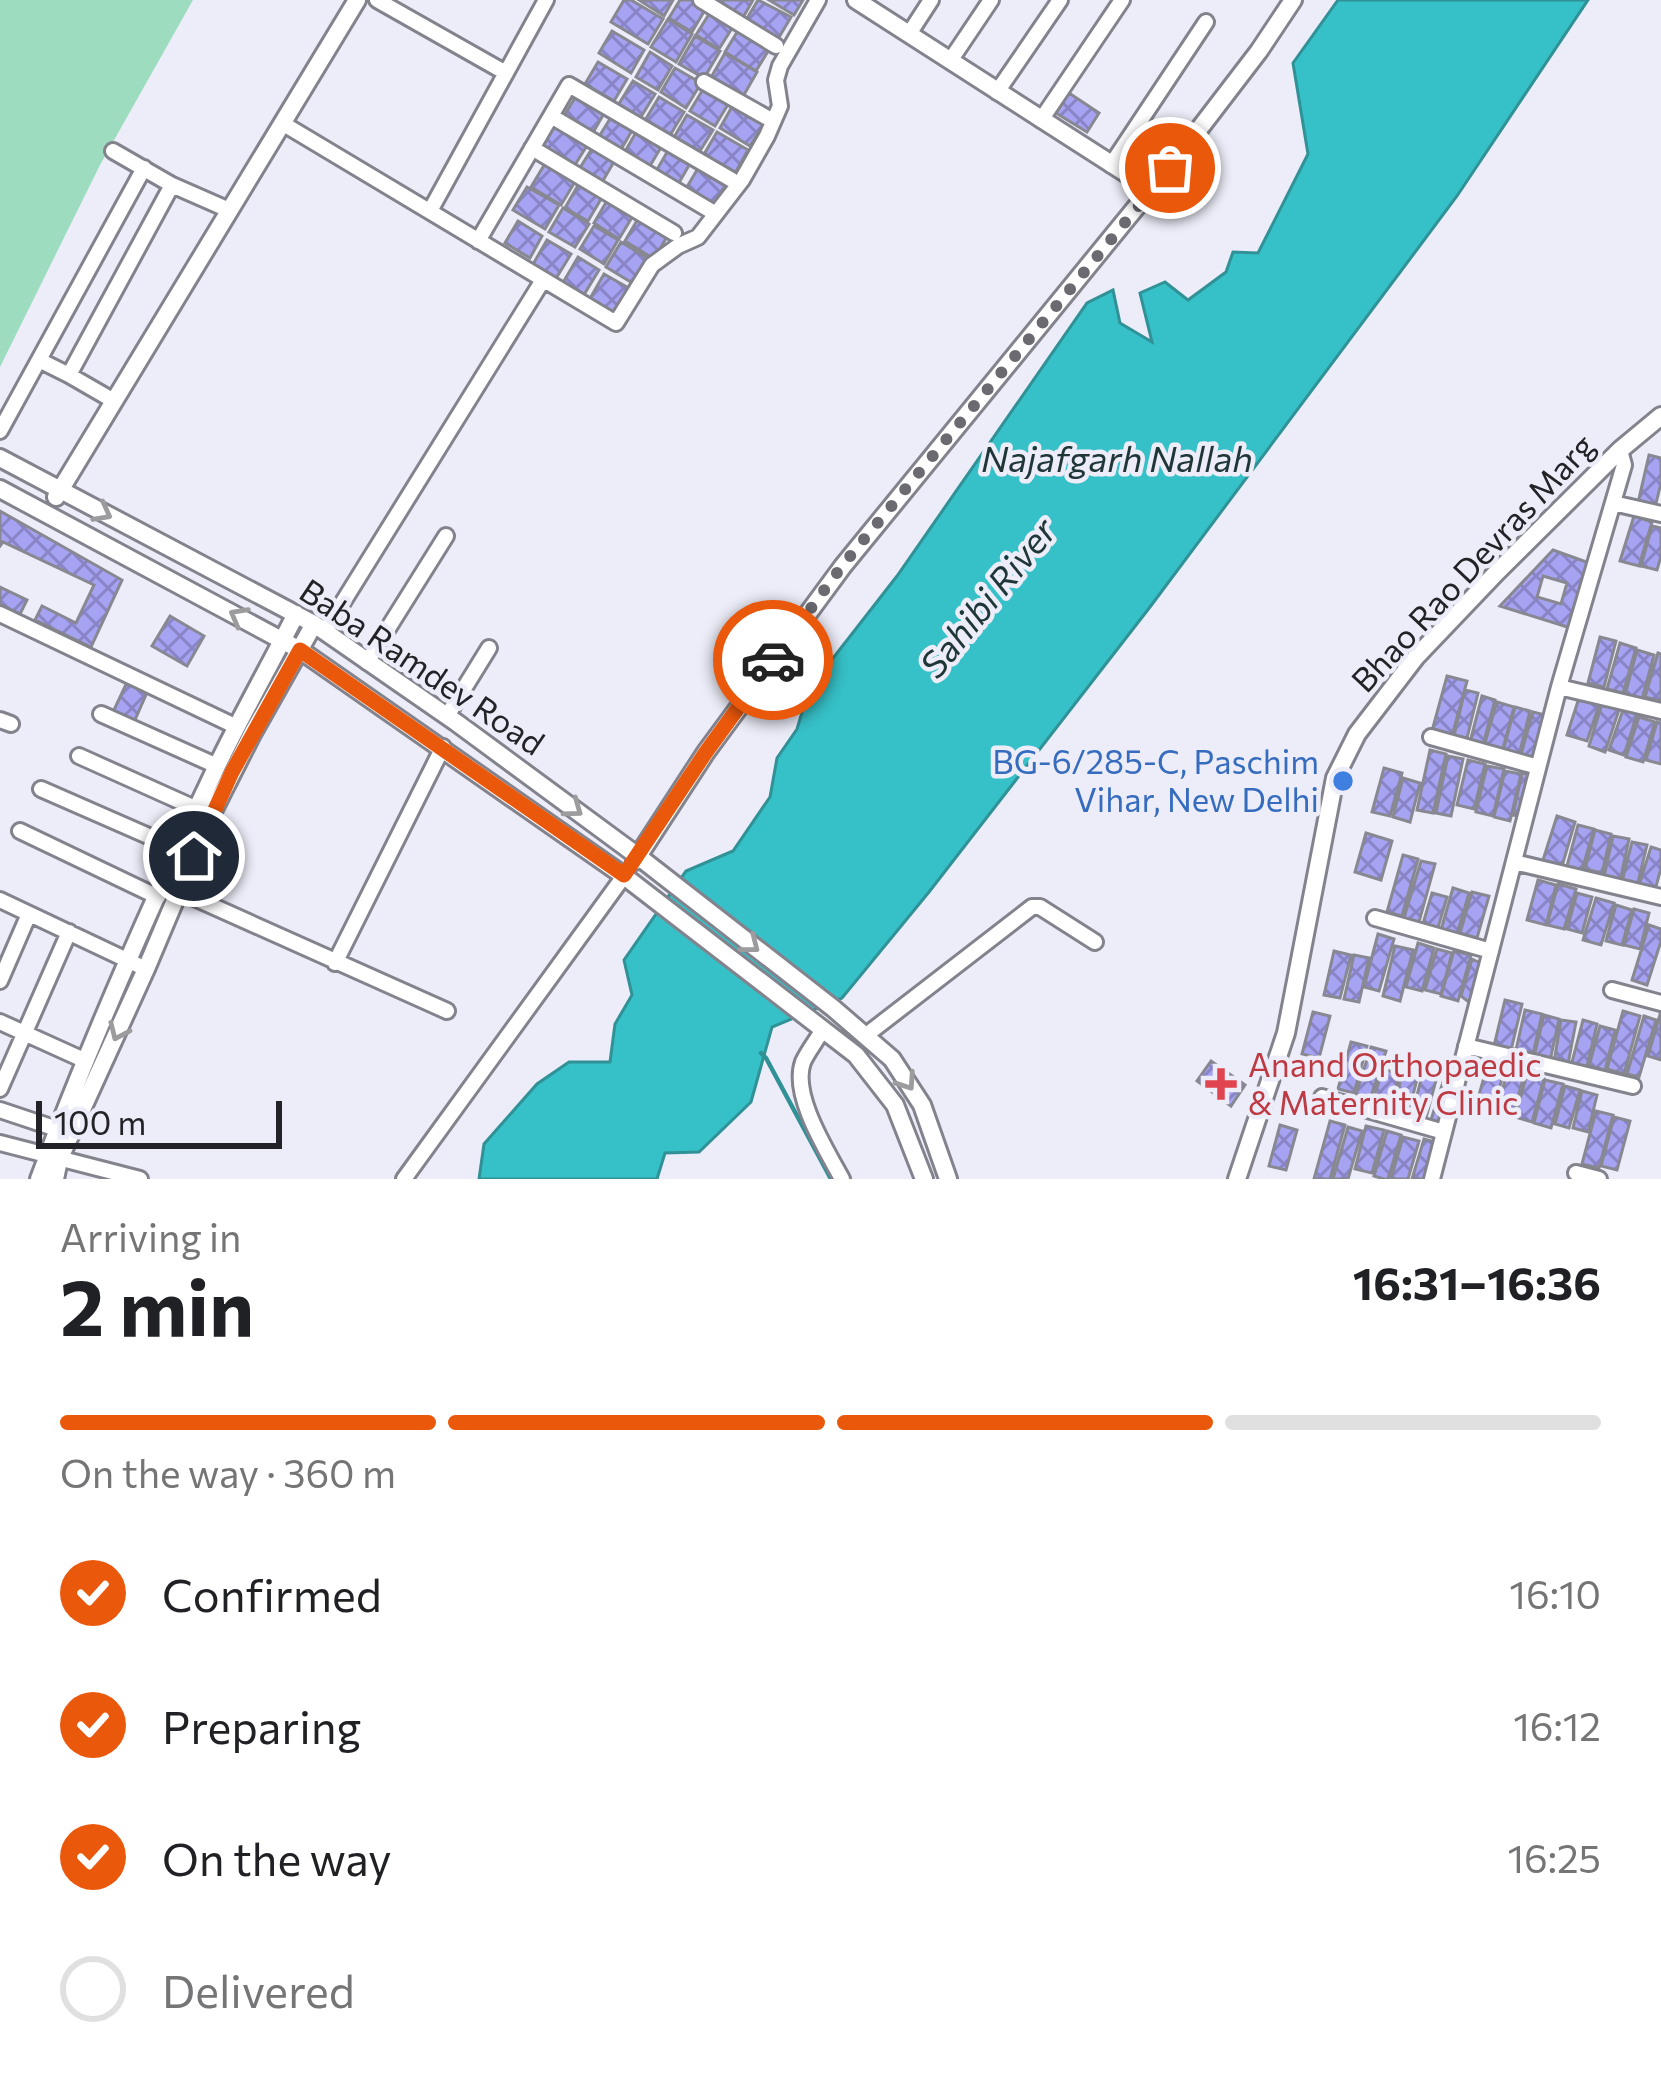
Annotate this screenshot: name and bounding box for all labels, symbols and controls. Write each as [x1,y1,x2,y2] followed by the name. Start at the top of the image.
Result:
[1119,117,1221,219] pin
[1137,135,1203,201] icon: bag
[1342,424,1602,700] street label: Bhao Rao Devras Marg
[981,435,1253,479] water label: Najafgarh Nallah
[90,499,112,522] one-way arrow
[909,507,1065,685] water label: Sahibi River
[293,569,553,763] street label: Baba Ramdev Road
[713,600,833,720] courier
[230,607,251,630] one-way arrow
[740,627,806,693] icon: car
[992,740,1319,819] place label: BG-6/285-C, Paschim Vihar, New Delhi
[1330,768,1356,794] marker: BG-6/285-C, Paschim Vihar, New Delhi
[561,795,582,817] one-way arrow
[143,805,245,907] pin
[161,823,227,889] icon: home
[737,931,759,952] one-way arrow
[109,1019,132,1041] one-way arrow
[1248,1043,1542,1122] place label: Anand Orthopaedic & Maternity Clinic
[1205,1068,1237,1100] marker: Anand Orthopaedic & Maternity Clinic
[893,1069,915,1091] one-way arrow
[36,1095,282,1148] scale bar
[54,1101,146,1142] text: 100 m
[60,1212,241,1260] text: Arriving in
[1353,1254,1601,1309] text: 16:31–16:36
[60,1257,254,1352] text: 2 min
[60,1448,396,1496] text: On the way · 360 m
[60,1560,126,1626] icon: check
[162,1566,382,1621] text: Confirmed
[1509,1569,1601,1617] text: 16:10
[60,1692,126,1758] icon: check
[162,1698,361,1753] text: Preparing
[1513,1701,1601,1749] text: 16:12
[60,1824,126,1890] icon: check
[162,1830,392,1885] text: On the way
[1507,1833,1601,1881] text: 16:25
[162,1962,355,2017] text: Delivered

